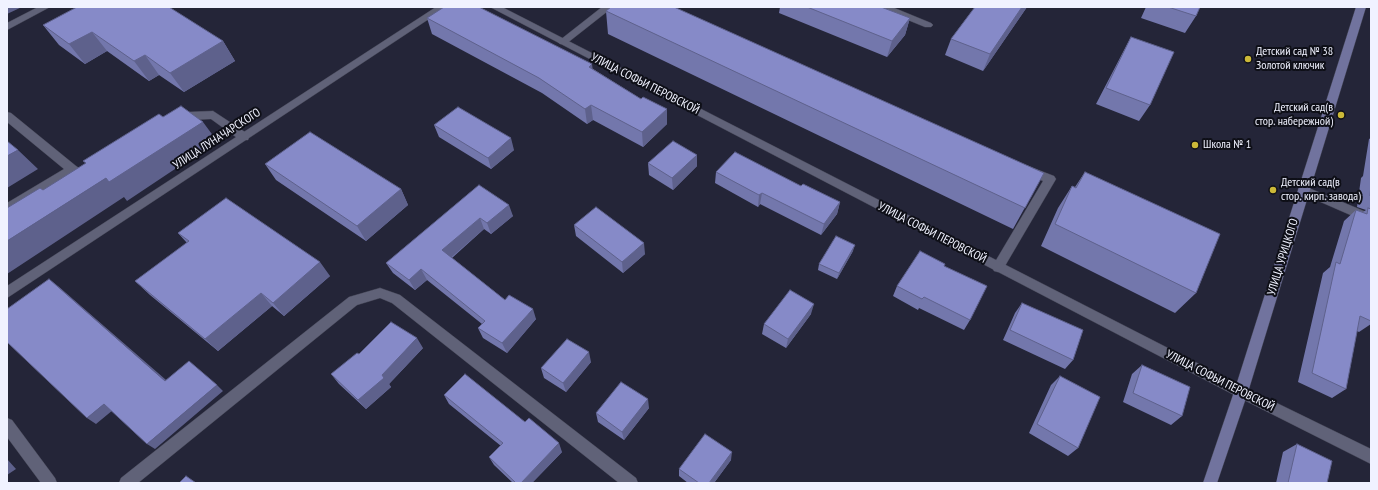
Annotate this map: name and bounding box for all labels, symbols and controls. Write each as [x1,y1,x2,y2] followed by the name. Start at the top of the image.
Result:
[1256,45,1333,73] place label: Детский сад № 38 Золотой ключик
[588,50,702,118] street label: УЛИЦА СОФЬИ ПЕРОВСКОЙ
[1243,54,1253,64] marker: Детский сад № 38 Золотой ключик
[1255,101,1333,129] place label: Детский сад(в стор. набережной)
[171,105,263,173] street label: УЛИЦА ЛУНАЧАРСКОГО
[1336,110,1346,120] marker: Детский сад(в стор. набережной)
[1203,138,1251,152] place label: Школа № 1
[1190,140,1200,150] marker: Школа № 1
[1281,176,1361,204] place label: Детский сад(в стор. кирп. завода)
[1268,185,1278,195] marker: Детский сад(в стор. кирп. завода)
[875,199,989,267] street label: УЛИЦА СОФЬИ ПЕРОВСКОЙ
[1264,217,1302,297] street label: УЛИЦА УРИЦКОГО
[1163,347,1277,415] street label: УЛИЦА СОФЬИ ПЕРОВСКОЙ

